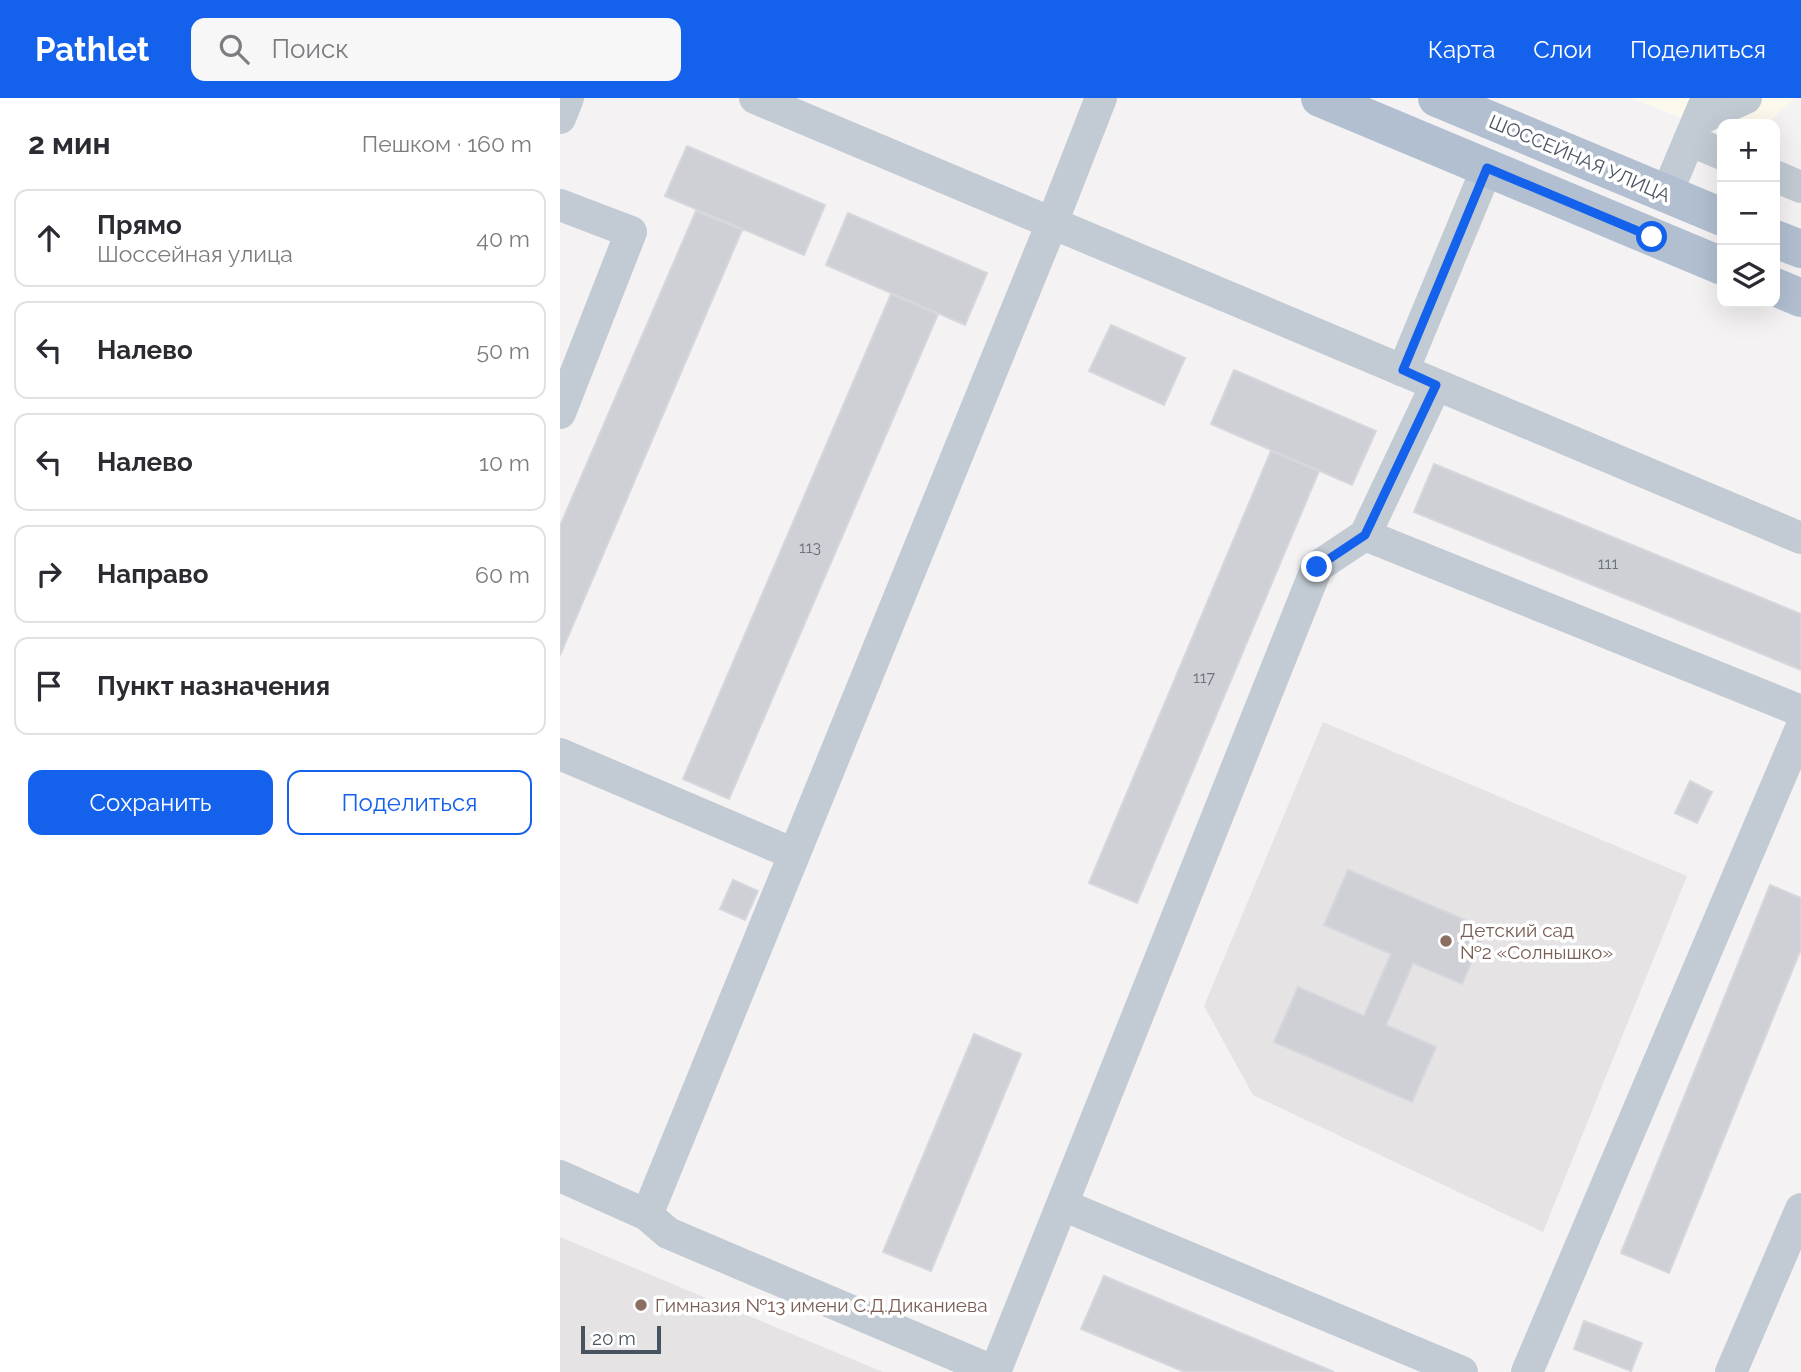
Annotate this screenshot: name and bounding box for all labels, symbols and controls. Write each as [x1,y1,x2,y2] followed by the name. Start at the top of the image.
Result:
[191,18,681,81] search box
[35,30,149,69] text: Pathlet
[215,30,253,68] icon: search
[271,34,349,64] text: Поиск
[1428,35,1495,64] text: Карта
[1533,35,1592,64] text: Слои
[1630,35,1766,64] text: Поделиться
[1486,110,1674,206] street label: ШОССЕЙНАЯ УЛИЦА
[1717,119,1780,308] map controls
[1717,119,1780,182] button: +
[28,126,111,161] text: 2 мин
[362,130,532,157] text: Пешком · 160 m
[1717,182,1780,245] button: −
[97,210,182,240] text: Прямо
[30,219,68,257] icon: ahead
[1636,221,1667,252] route start
[476,225,530,252] text: 40 m
[97,240,293,267] text: Шоссейная улица
[1717,245,1780,308] button: layers
[30,331,68,369] icon: left
[97,335,193,365] text: Налево
[476,337,530,364] text: 50 m
[30,443,68,481] icon: left
[97,447,193,477] text: Налево
[479,449,530,476] text: 10 m
[799,538,821,557] house number: 113
[1301,551,1332,582] route end
[1598,554,1618,573] house number: 111
[30,555,68,593] icon: right
[97,559,208,589] text: Направо
[475,561,530,588] text: 60 m
[30,667,68,705] icon: arrive
[1193,668,1216,687] house number: 117
[97,671,330,701] text: Пункт назначения
[28,770,273,835] button: Сохранить
[287,770,532,835] button: Поделиться
[1460,919,1613,963] place label: Детский сад №2 «Солнышко»
[1438,933,1454,949] marker: Детский сад №2 «Солнышко»
[655,1294,988,1316] place label: Гимназия №13 имени С.Д.Диканиева
[633,1297,649,1313] marker: Гимназия №13 имени С.Д.Диканиева
[581,1323,662,1355] scale bar
[592,1327,636,1349] text: 20 m

